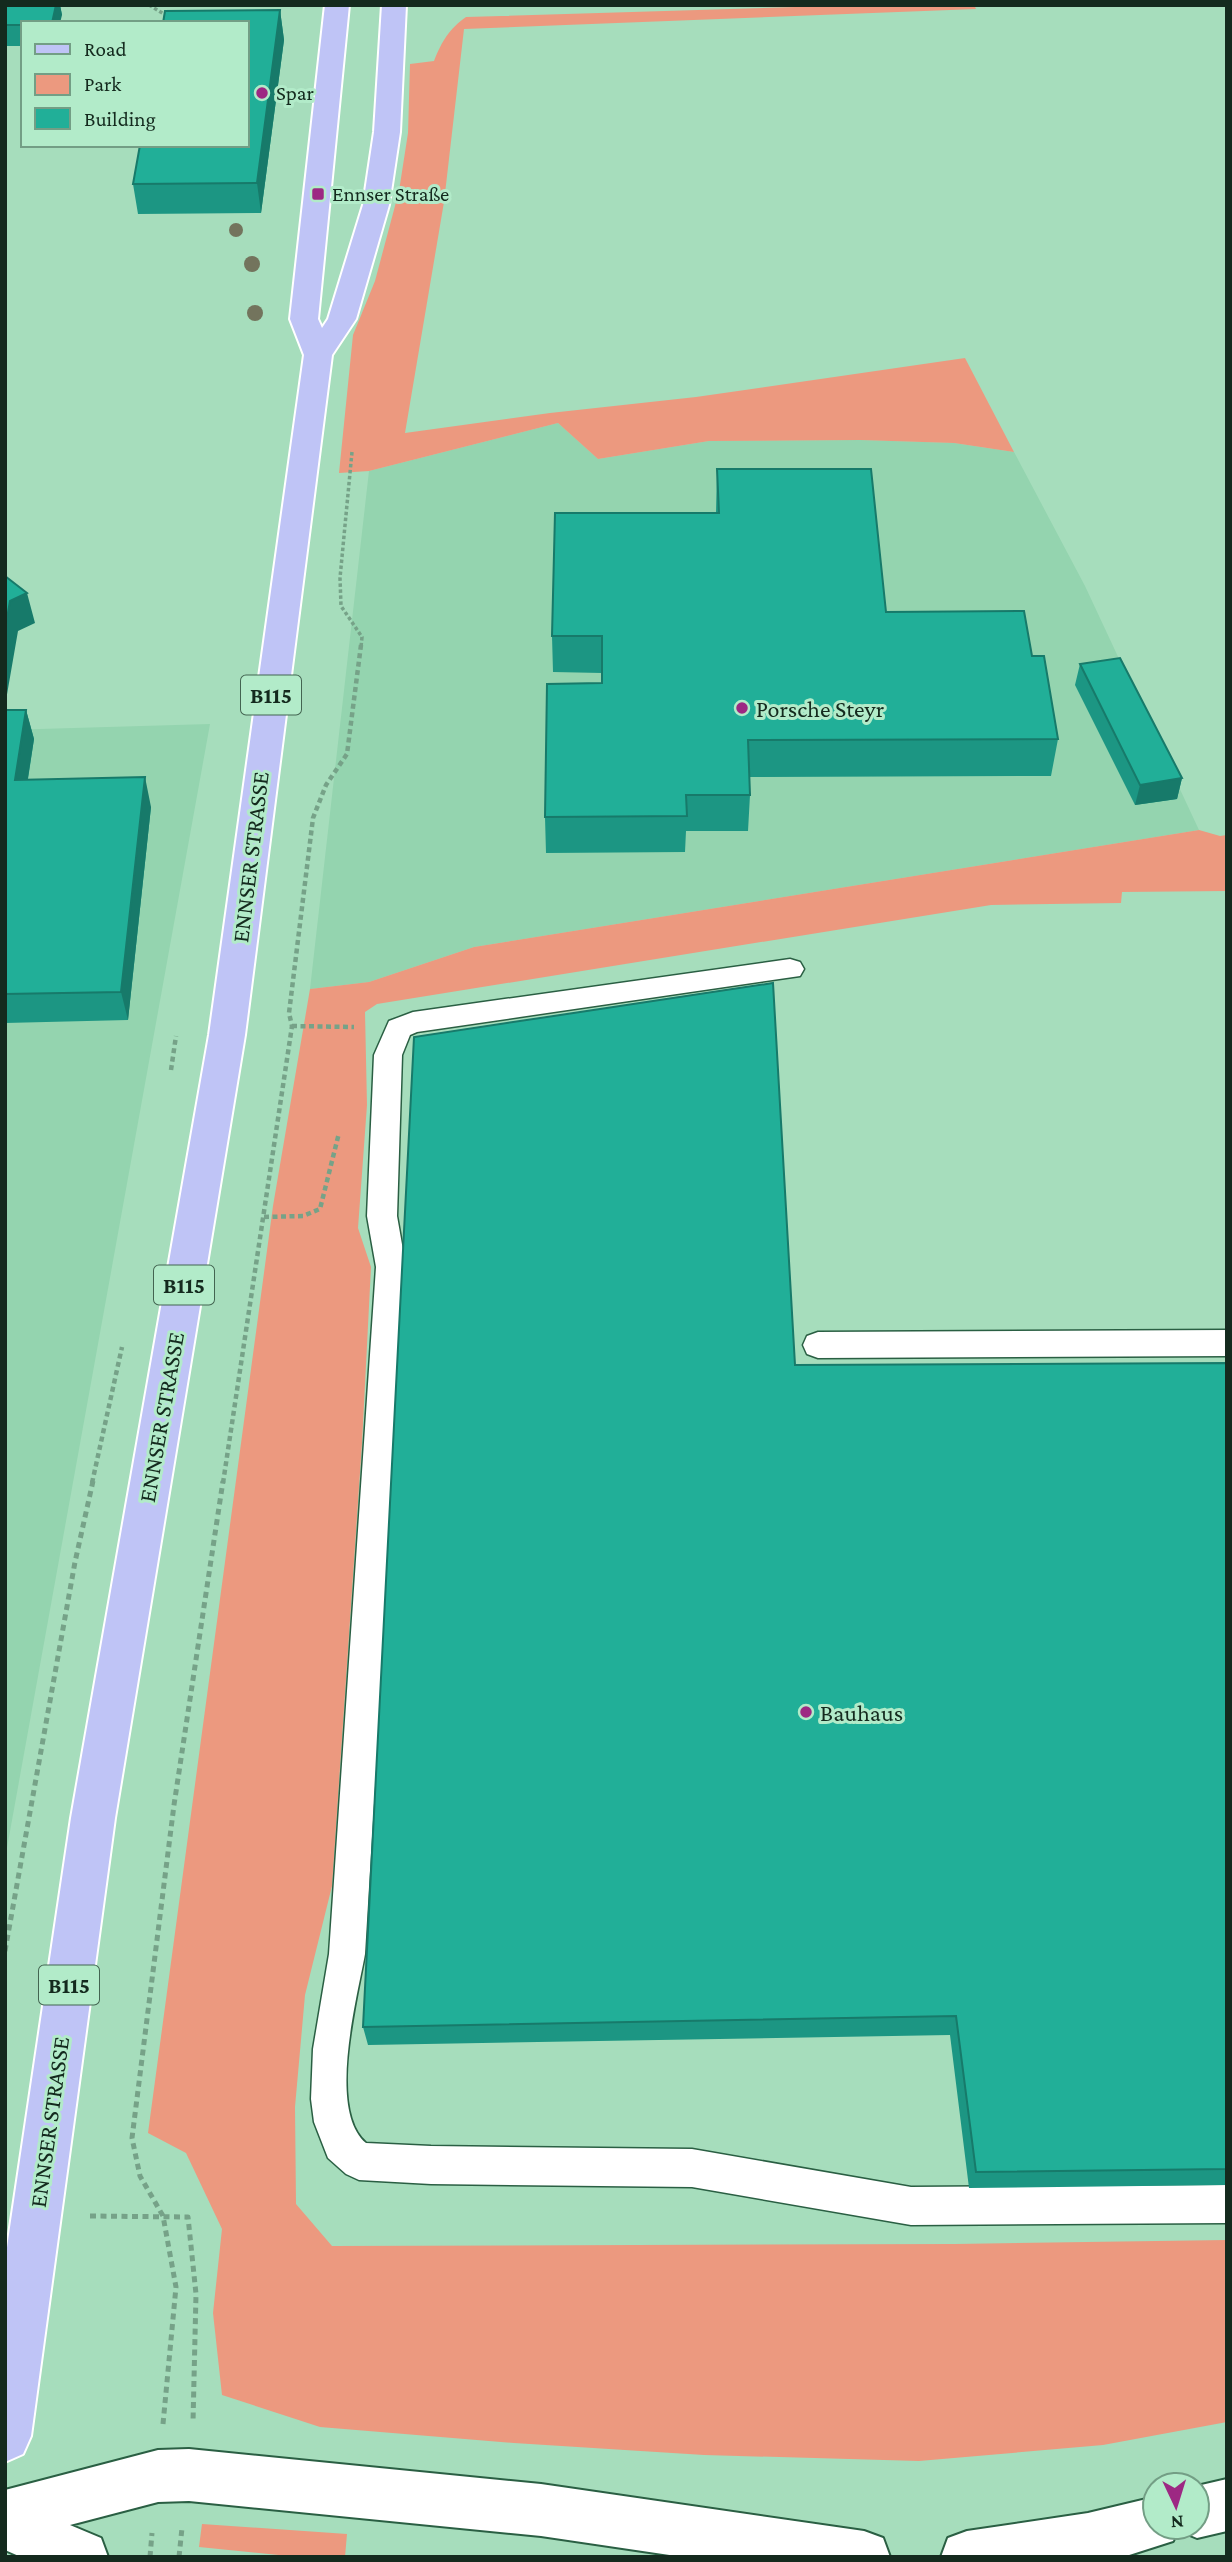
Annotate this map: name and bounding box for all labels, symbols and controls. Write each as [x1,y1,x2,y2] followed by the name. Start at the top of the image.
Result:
[21,21,248,147] legend
[84,37,127,61] text: Road
[84,72,121,96] text: Park
[276,81,315,105] place label: Spar
[254,85,270,101] marker: Spar
[84,107,156,131] text: Building
[332,182,449,206] place label: Ennser Straße
[310,186,326,202] marker: Ennser Straße
[241,676,301,715] road number: B115
[756,695,885,722] place label: Porsche Steyr
[734,700,750,716] marker: Porsche Steyr
[226,770,274,944] street label: ENNSER STRASSE
[154,1266,214,1304] road number: B115
[133,1330,189,1504] street label: ENNSER STRASSE
[820,1699,903,1726] place label: Bauhaus
[798,1704,814,1720] marker: Bauhaus
[39,1966,99,2004] road number: B115
[24,2035,74,2209] street label: ENNSER STRASSE
[1141,2471,1211,2541] north arrow
[1170,2512,1184,2533] text: N

